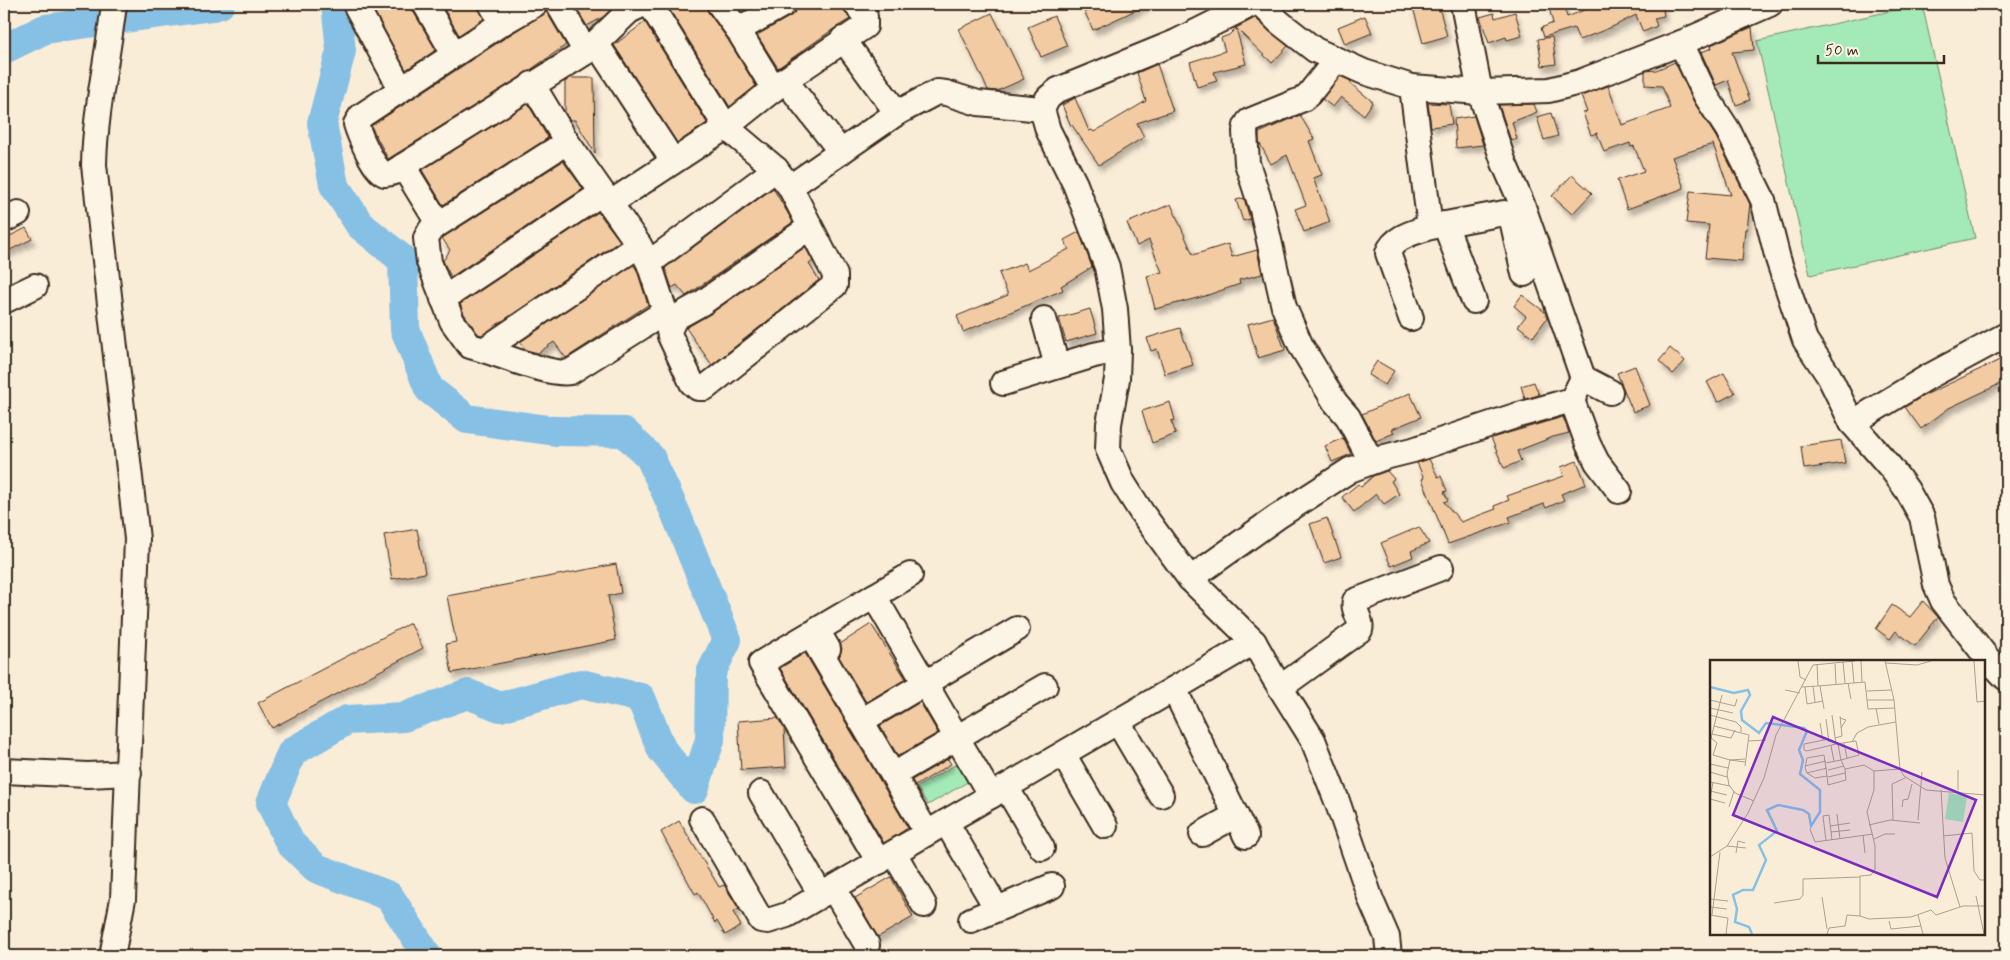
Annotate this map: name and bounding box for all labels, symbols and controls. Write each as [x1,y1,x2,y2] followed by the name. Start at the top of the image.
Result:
[1818,32,1944,64] scale bar
[1825,41,1859,61] text: 50 m
[1710,660,1985,935] inset map

